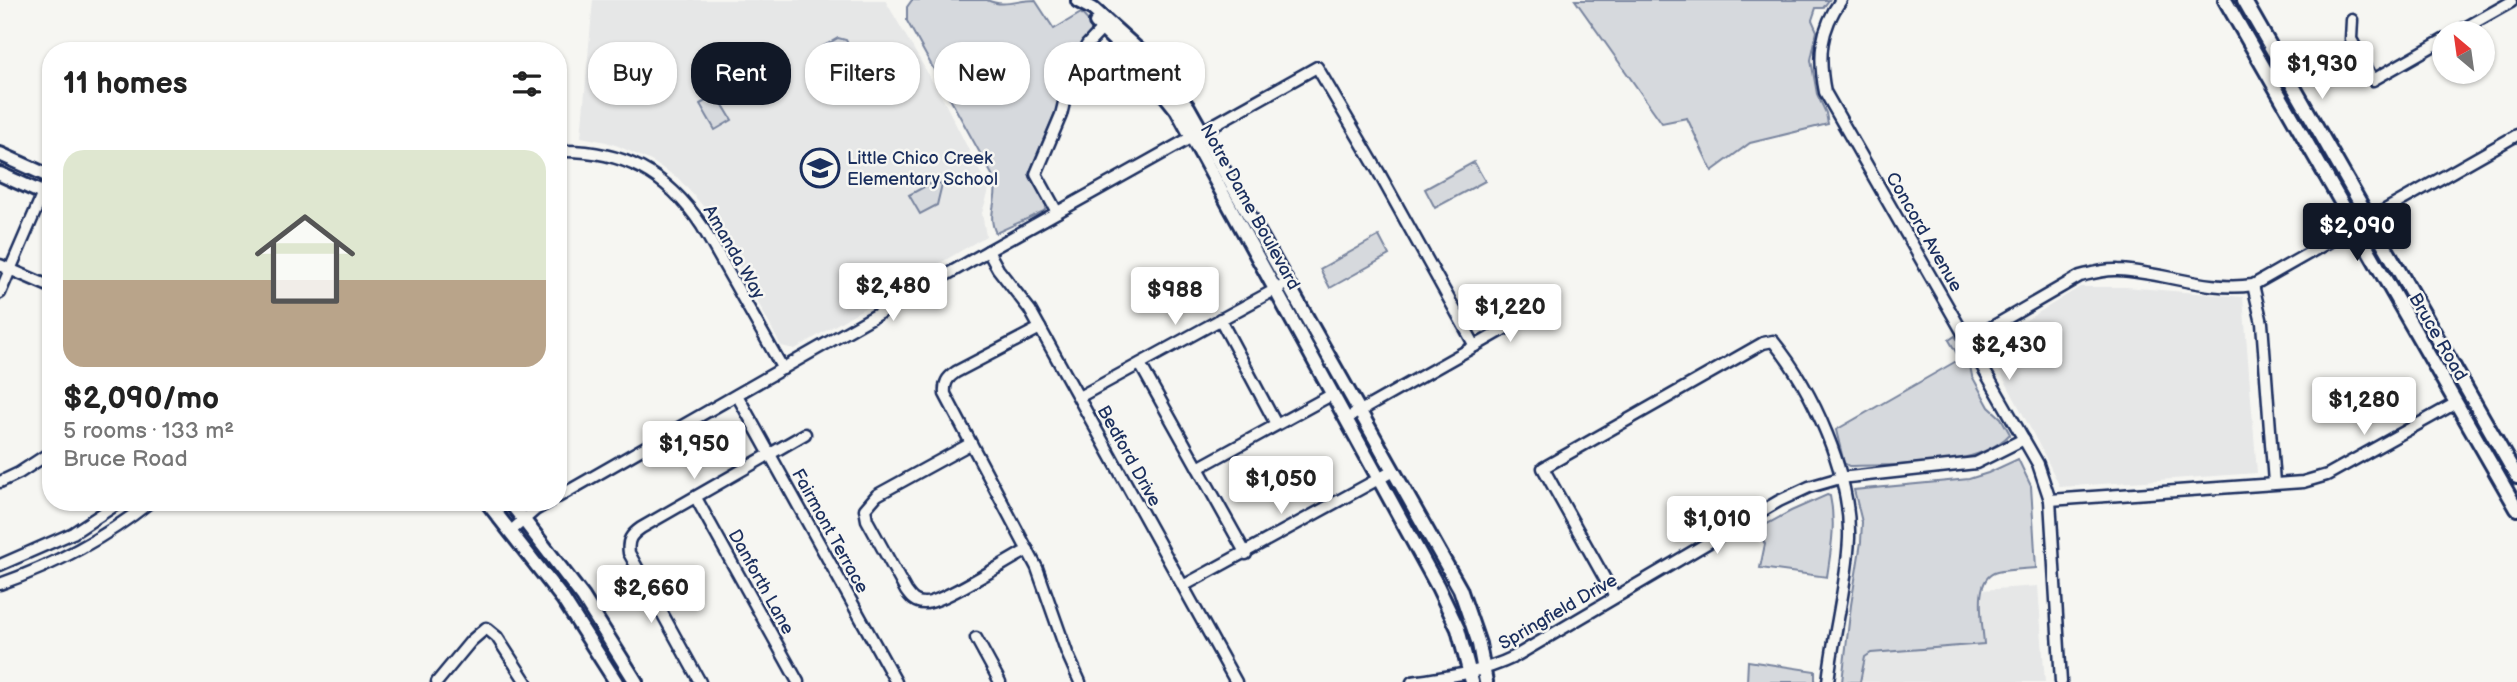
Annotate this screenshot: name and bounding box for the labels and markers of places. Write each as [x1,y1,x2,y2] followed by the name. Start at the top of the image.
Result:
[2265,42,2379,101] pin: $1,930
[799,147,841,189] school or university icon: Little Chico Creek Elementary School
[847,148,998,190] place label: Little Chico Creek Elementary School
[2300,204,2414,263] pin: $2,090
[836,264,950,323] pin: $2,480
[1134,268,1216,327] pin: $988
[1453,284,1567,344] pin: $1,220
[1952,322,2066,382] pin: $2,430
[2307,378,2421,437] pin: $1,280
[637,421,751,481] pin: $1,950
[1224,456,1338,516] pin: $1,050
[1660,496,1774,556] pin: $1,010
[594,566,708,625] pin: $2,660

